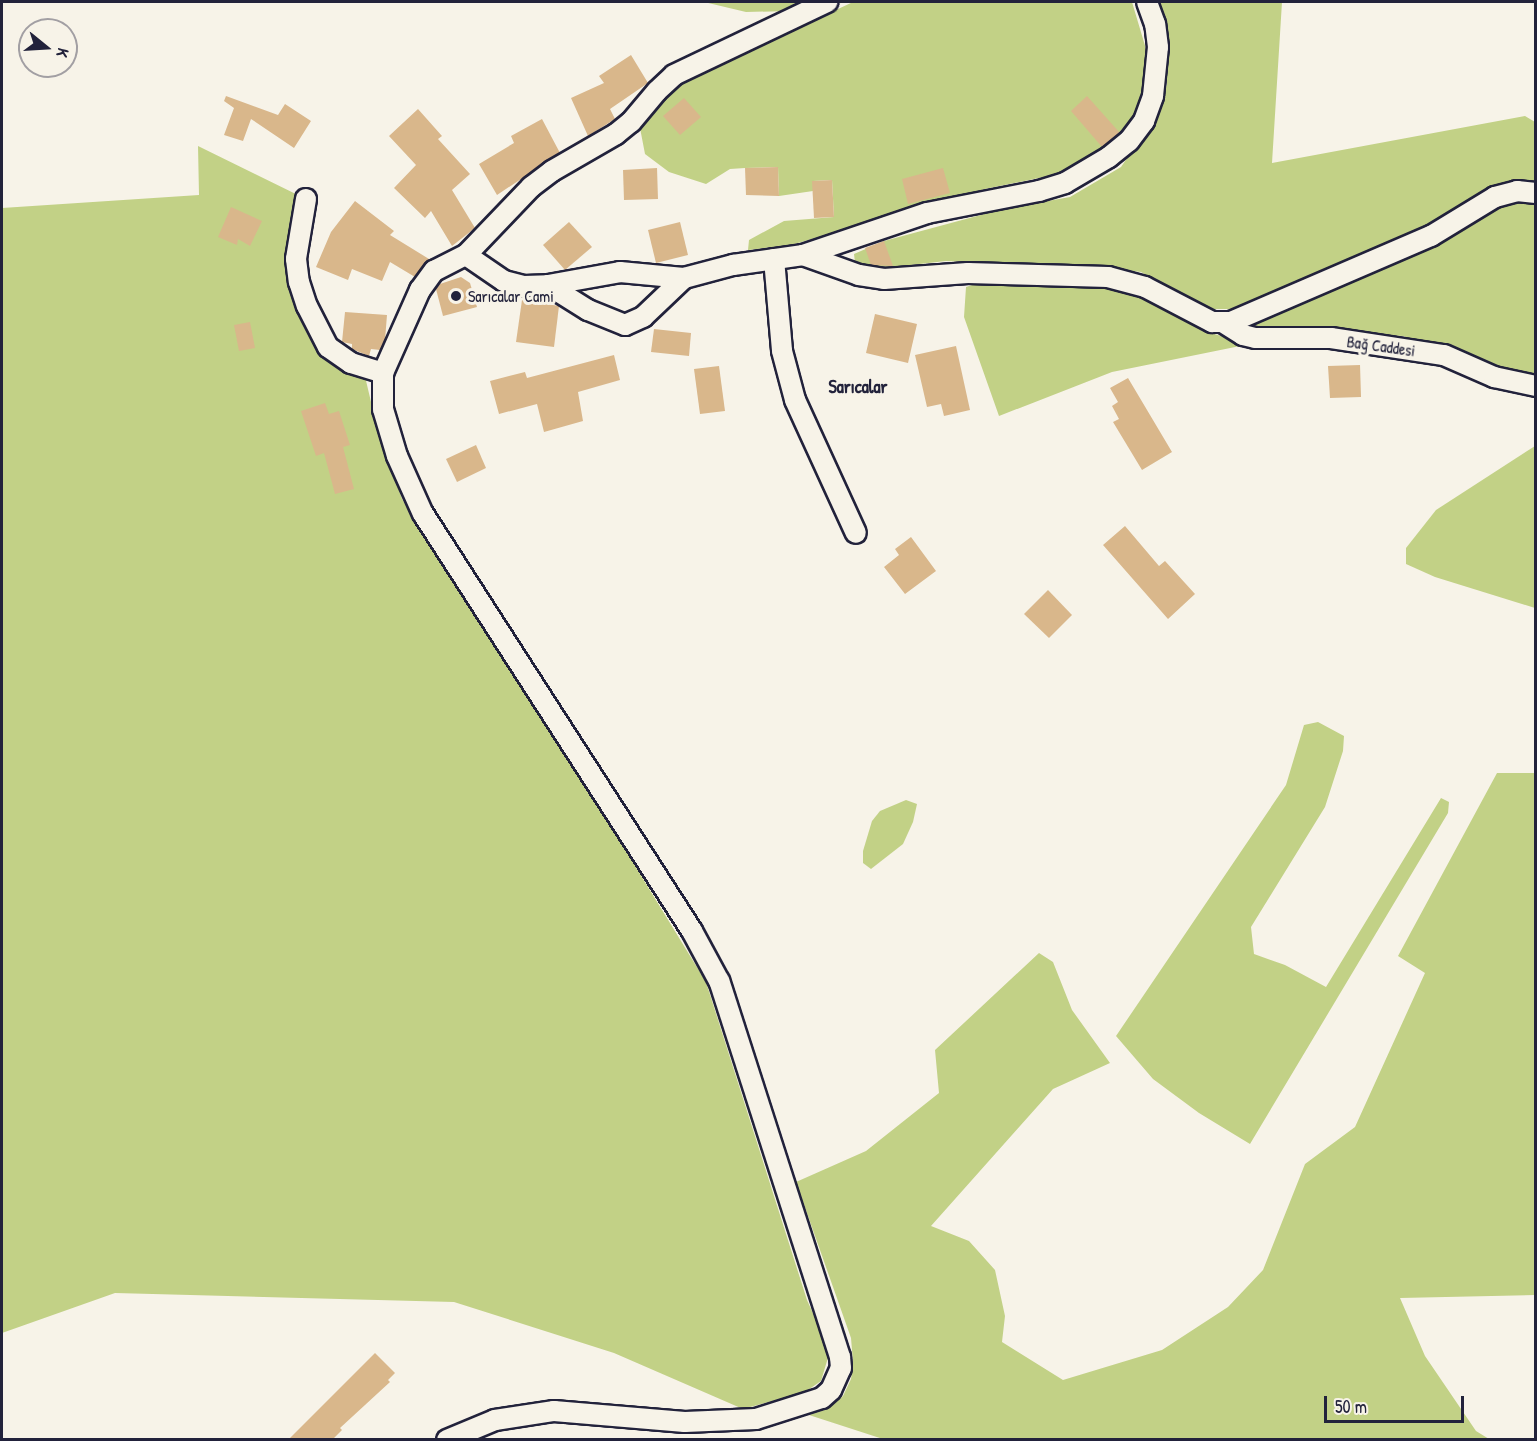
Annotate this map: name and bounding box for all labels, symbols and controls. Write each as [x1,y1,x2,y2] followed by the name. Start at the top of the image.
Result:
[18,18,78,78] north arrow
[51,46,75,60] text: K
[468,286,554,306] place label: Sarıcalar Cami
[449,289,463,303] marker: Sarıcalar Cami
[1346,332,1416,360] street label: Bağ Caddesi
[828,376,888,398] district label: Sarıcalar
[1327,1384,1466,1422] scale bar
[1335,1394,1367,1419] text: 50 m

